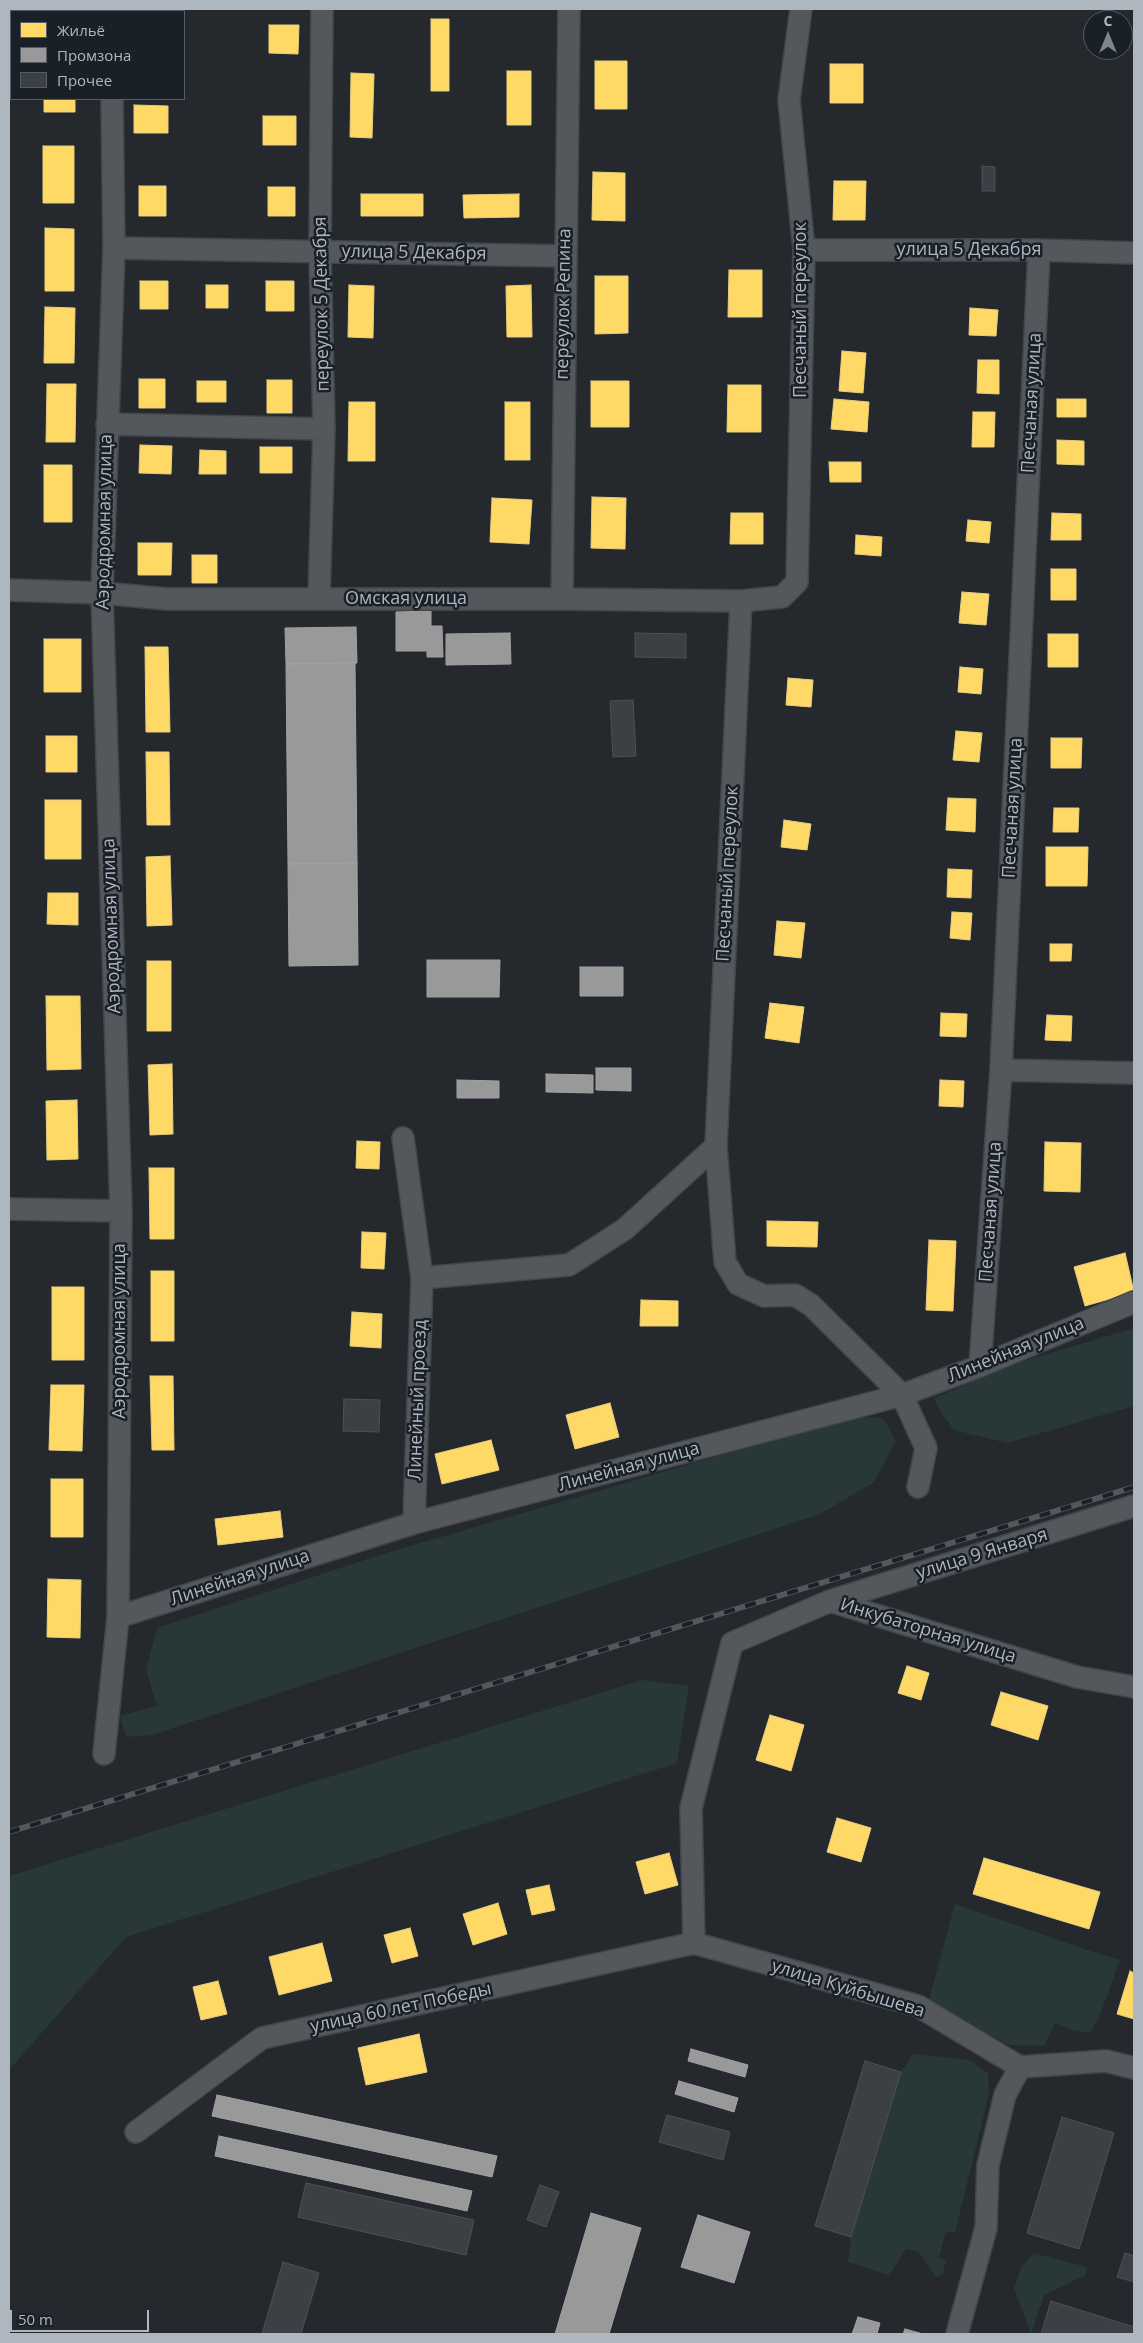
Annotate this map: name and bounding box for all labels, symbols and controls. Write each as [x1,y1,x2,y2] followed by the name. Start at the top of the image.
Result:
[10,10,185,100] legend
[1083,10,1133,60] north arrow
[1104,11,1112,30] text: С
[57,20,105,40] text: Жильё
[57,45,131,65] text: Промзона
[57,70,112,90] text: Прочее
[310,216,334,392] street label: переулок 5 Декабря
[790,222,812,398] street label: Песчаный переулок
[552,228,576,380] street label: переулок Репина
[896,239,1042,261] street label: улица 5 Декабря
[341,241,487,265] street label: улица 5 Декабря
[1018,332,1046,474] street label: Песчаная улица
[93,434,117,610] street label: Аэродромная улица
[345,588,467,610] street label: Омская улица
[999,737,1027,879] street label: Песчаная улица
[713,786,743,962] street label: Песчаный переулок
[98,838,126,1014] street label: Аэродромная улица
[975,1141,1007,1283] street label: Песчаная улица
[109,1243,131,1419] street label: Аэродромная улица
[945,1313,1087,1387] street label: Линейная улица
[404,1319,432,1481] street label: Линейный проезд
[556,1438,702,1496] street label: Линейная улица
[914,1524,1050,1584] street label: улица 9 Января
[168,1545,312,1611] street label: Линейная улица
[838,1594,1018,1668] street label: Инкубаторная улица
[769,1955,927,2023] street label: улица Куйбышева
[309,1978,493,2038] street label: улица 60 лет Победы
[12,2300,151,2332] scale bar
[18,2309,53,2329] text: 50 m

